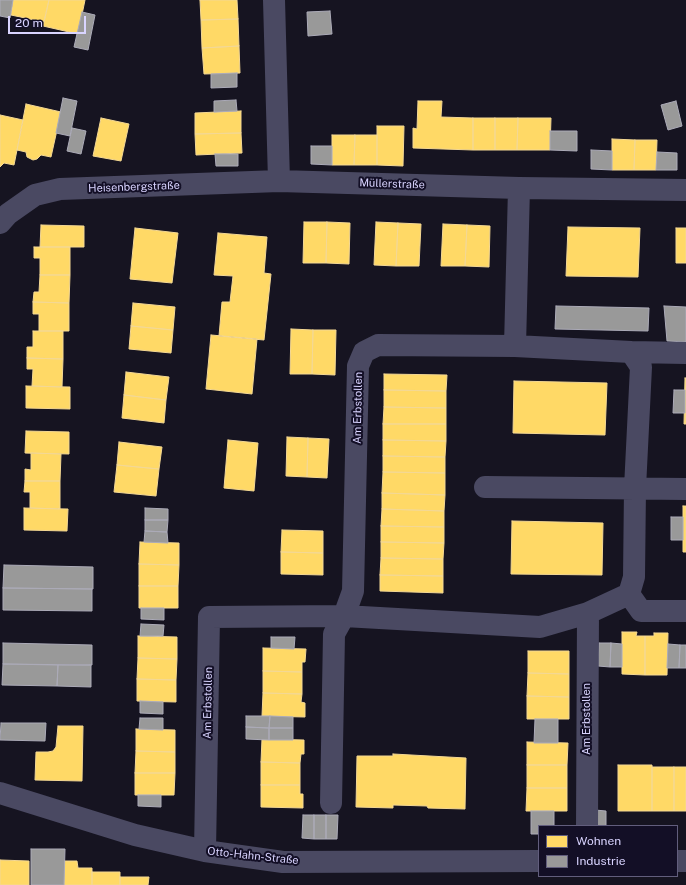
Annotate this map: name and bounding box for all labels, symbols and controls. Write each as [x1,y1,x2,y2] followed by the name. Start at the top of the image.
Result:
[10,8,88,34] scale bar
[15,16,43,30] text: 20 m
[359,176,425,192] street label: Müllerstraße
[88,179,180,195] street label: Heisenbergstraße
[351,372,365,444] street label: Am Erbstollen
[201,667,215,739] street label: Am Erbstollen
[580,683,594,755] street label: Am Erbstollen
[538,825,678,877] legend
[576,834,621,848] text: Wohnen
[207,845,299,867] street label: Otto-Hahn-Straße
[576,854,626,868] text: Industrie

